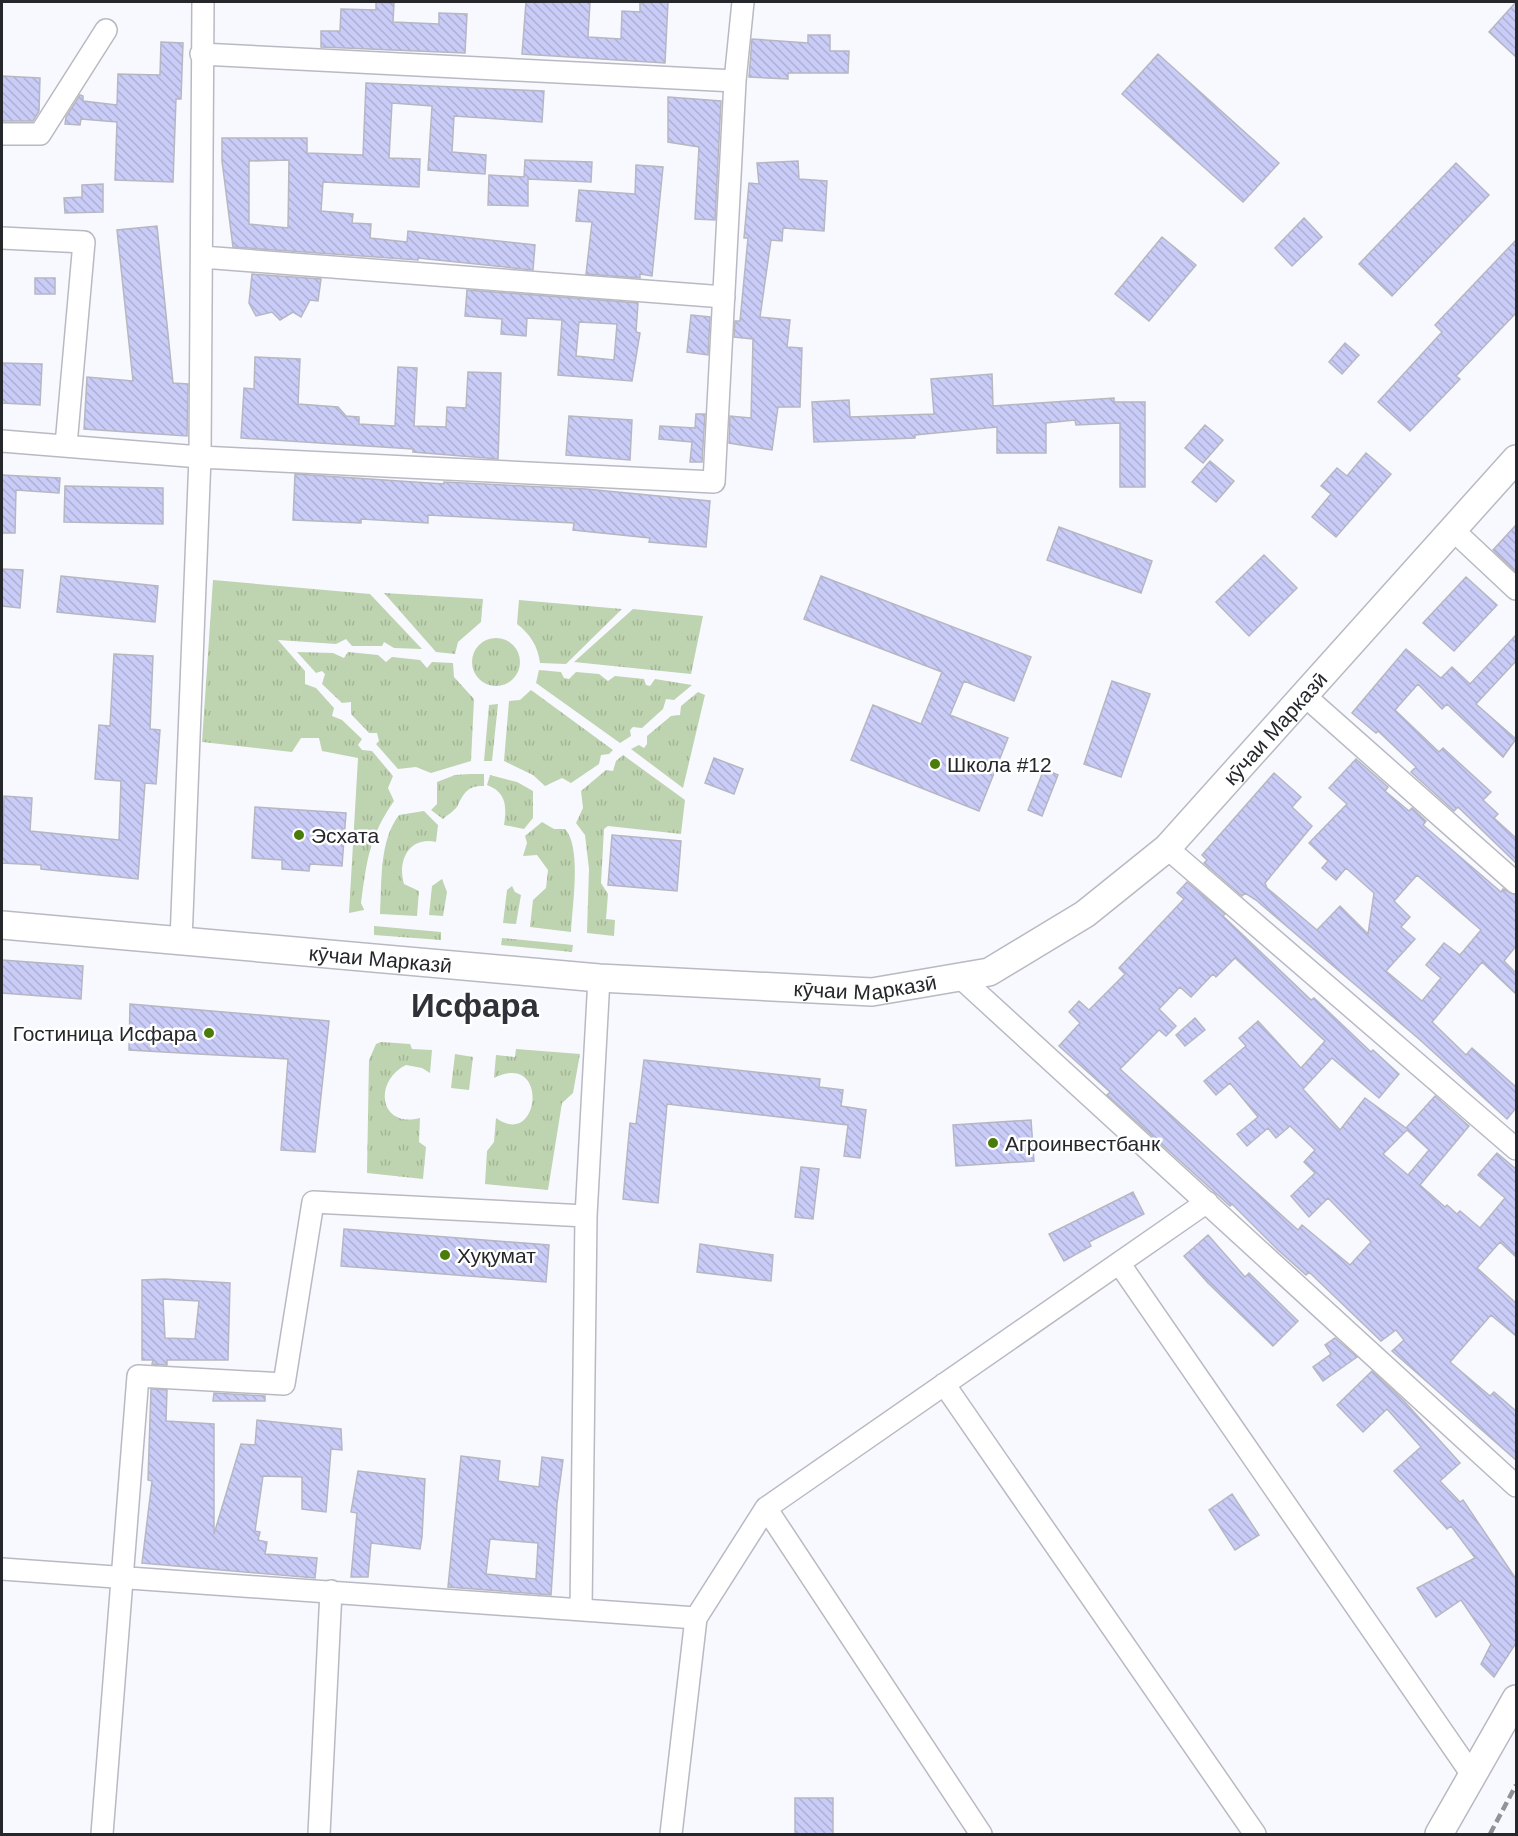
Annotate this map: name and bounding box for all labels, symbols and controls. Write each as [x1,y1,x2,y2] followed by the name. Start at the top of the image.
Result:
[1218,667,1331,789] street label: кӯчаи Марказӣ
[947,753,1052,776] place label: Школа #12
[928,757,942,771] marker: Школа #12
[311,824,379,847] place label: Эсхата
[292,828,306,842] marker: Эсхата
[308,941,453,976] street label: кӯчаи Марказӣ
[793,970,938,1003] street label: кӯчаи Марказӣ
[411,987,540,1024] district label: Исфара
[13,1022,197,1045] place label: Гостиница Исфара
[202,1026,216,1040] marker: Гостиница Исфара
[1005,1132,1161,1155] place label: Агроинвестбанк
[986,1136,1000,1150] marker: Агроинвестбанк
[457,1244,536,1267] place label: Хуқумат
[438,1248,452,1262] marker: Хуқумат

